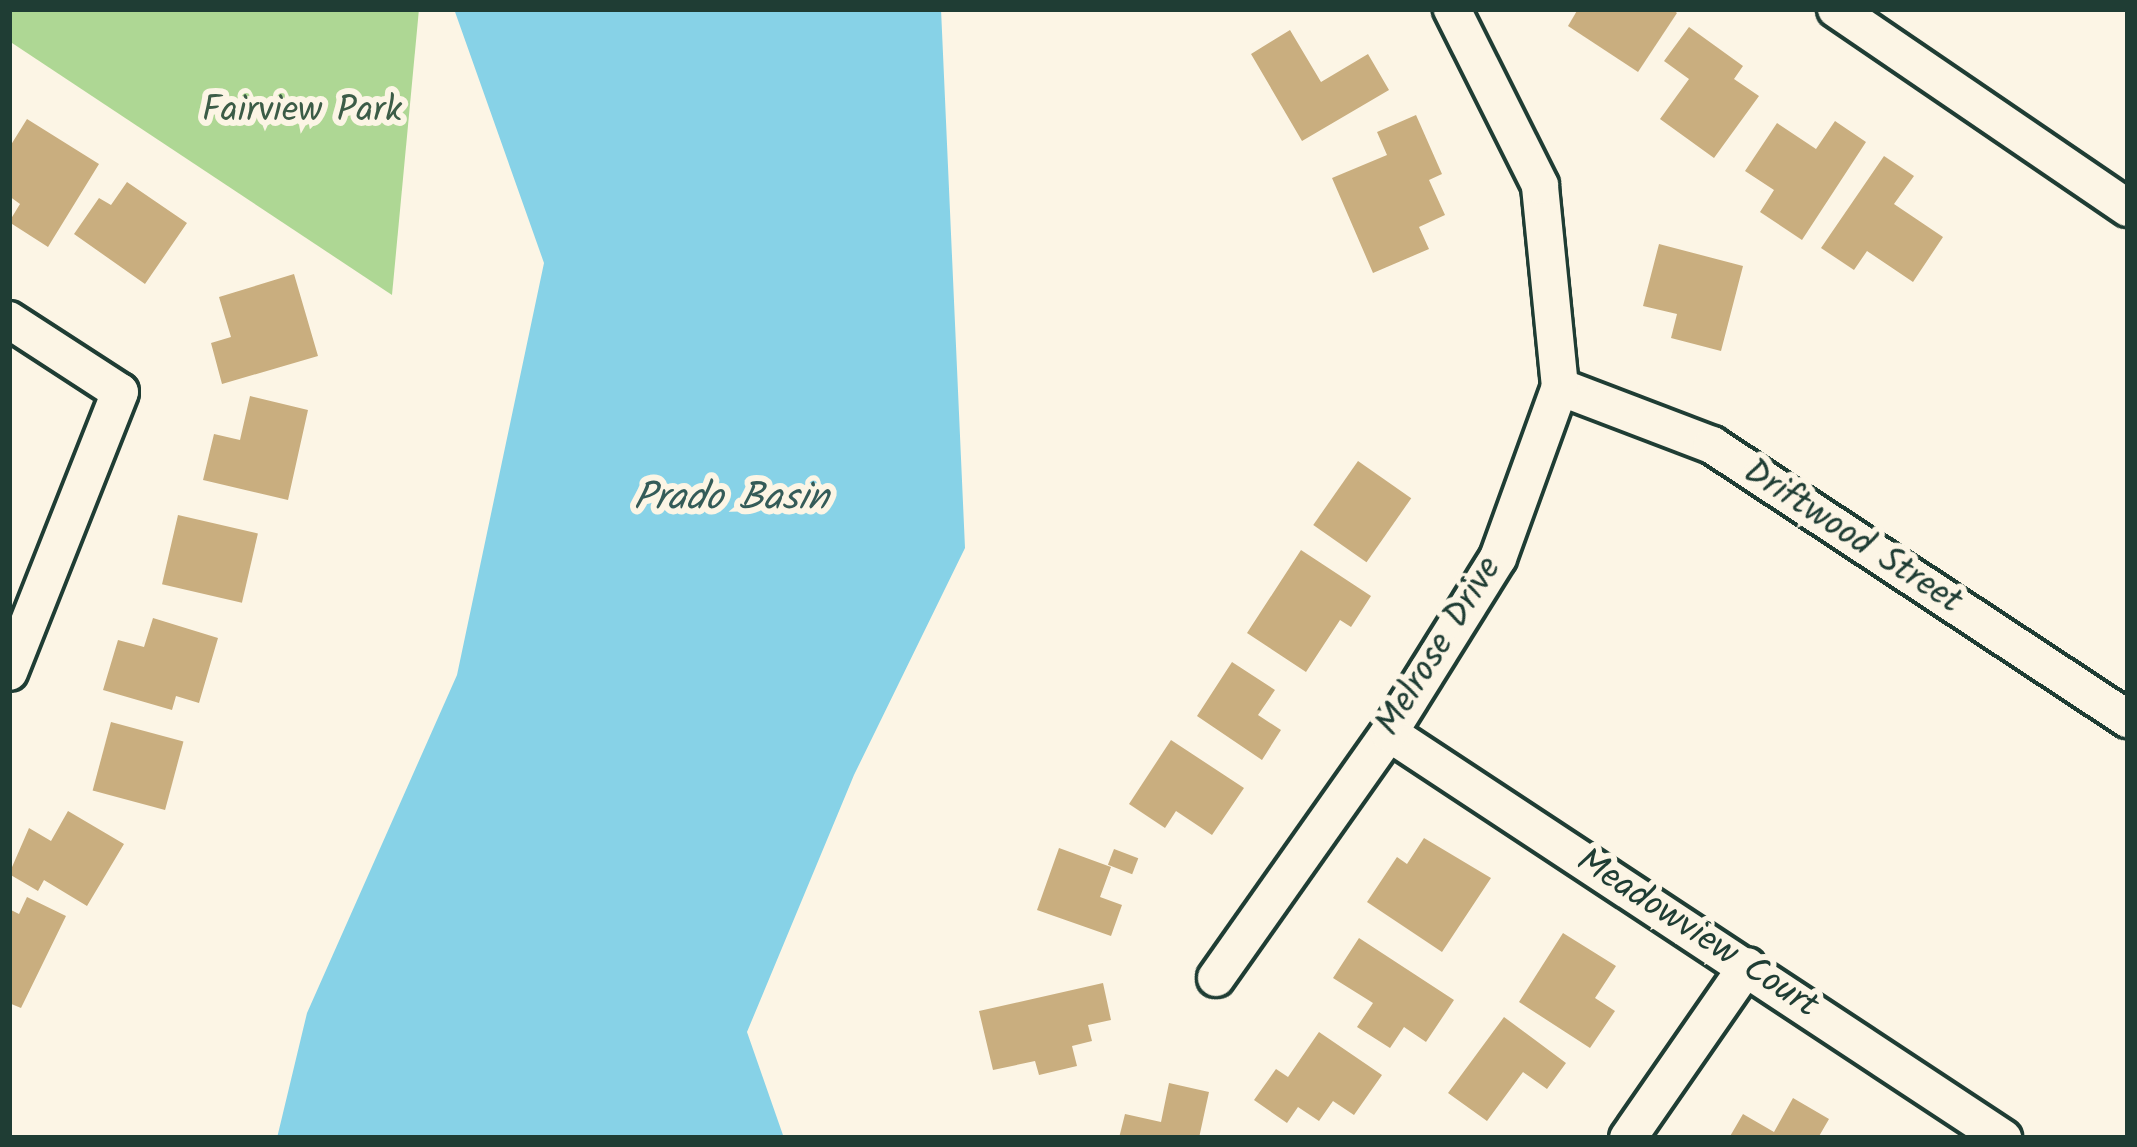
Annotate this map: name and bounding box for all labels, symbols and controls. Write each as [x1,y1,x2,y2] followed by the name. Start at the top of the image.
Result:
[202,90,402,134] park label: Fairview Park
[1735,451,1969,625] street label: Driftwood Street
[634,476,828,522] water label: Prado Basin
[1368,550,1512,744] street label: Melrose Drive
[1568,840,1826,1028] street label: Meadowview Court

